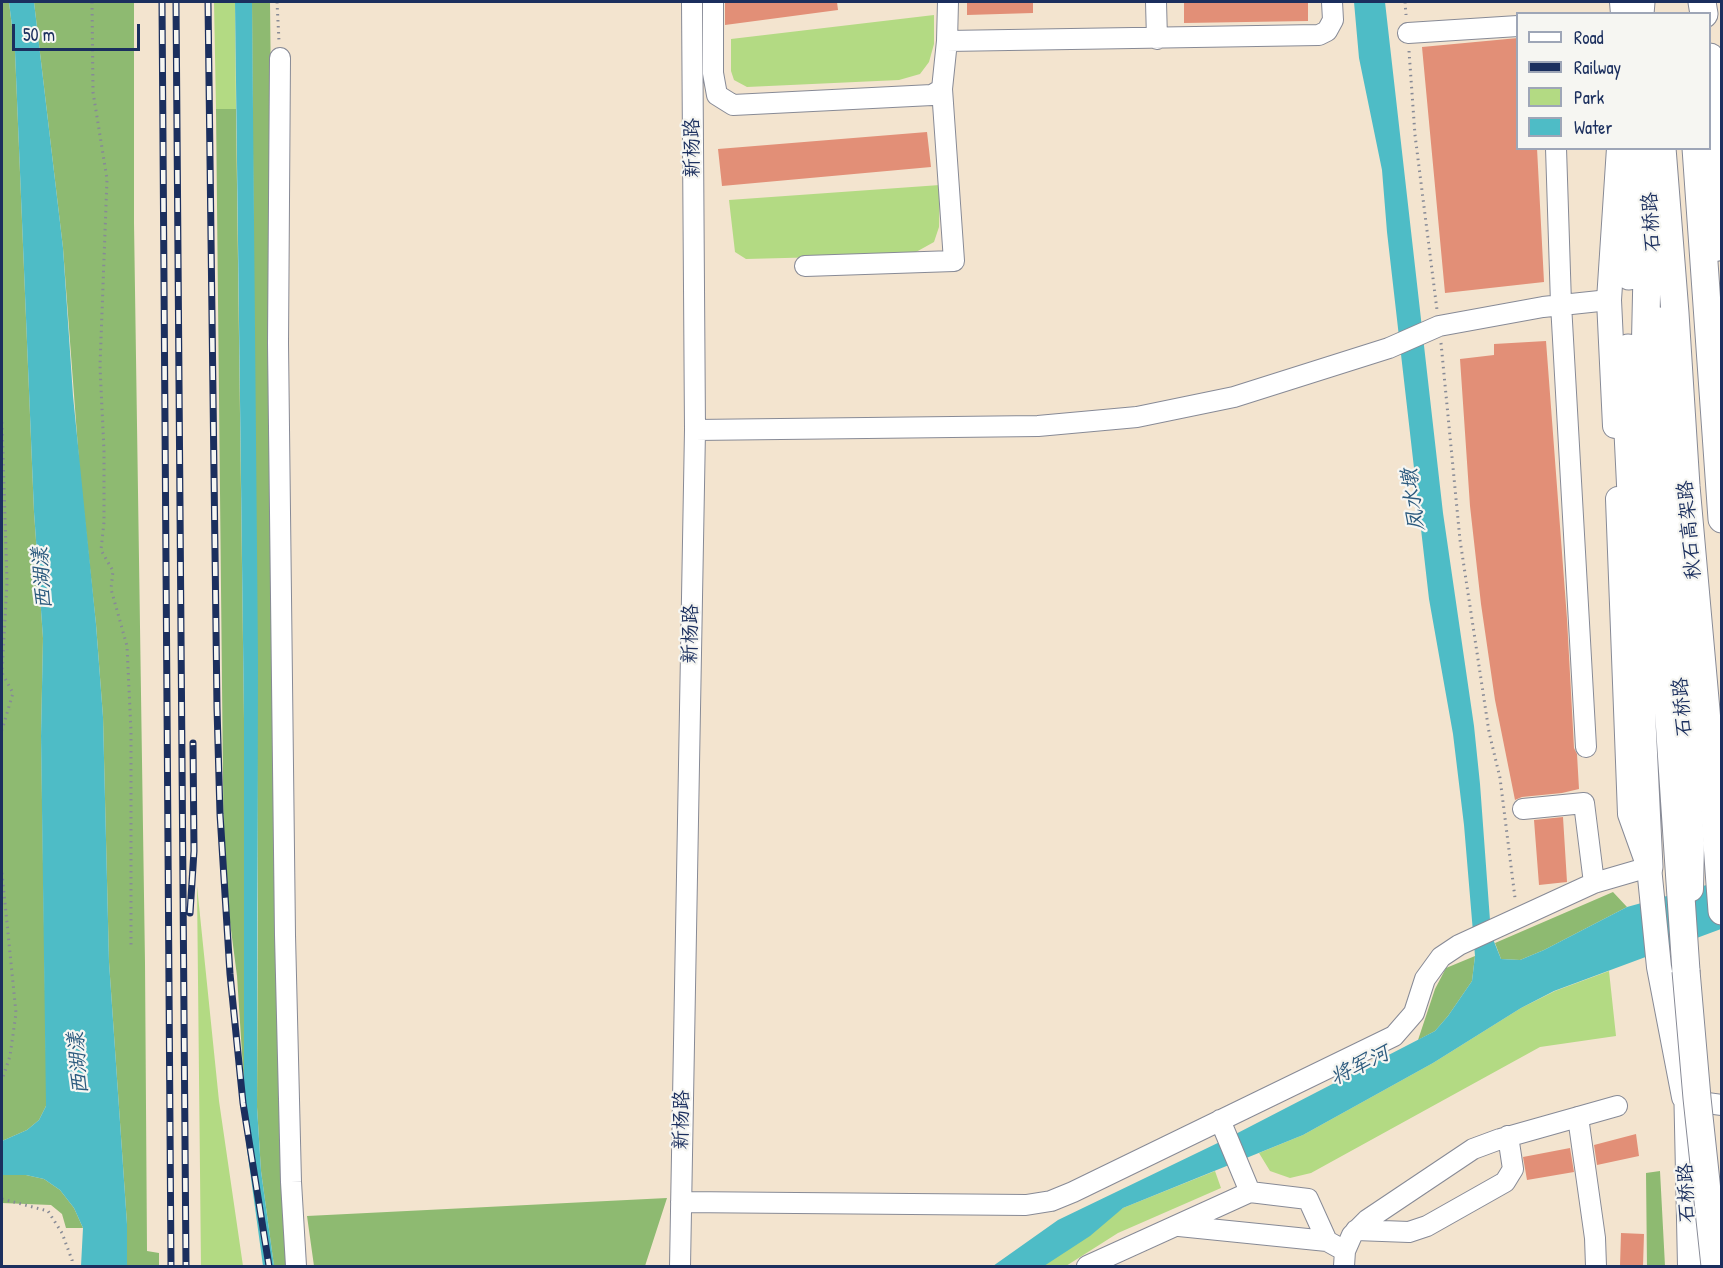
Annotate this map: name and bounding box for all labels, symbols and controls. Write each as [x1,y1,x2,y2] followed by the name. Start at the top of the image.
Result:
[15,12,142,50] scale bar
[1516,12,1711,150] legend
[23,22,55,47] text: 50 m
[1574,25,1604,50] text: Road
[1574,55,1621,80] text: Railway
[1574,85,1604,110] text: Park
[1574,115,1612,140] text: Water
[681,118,705,178] street label: 新杨路
[1638,191,1666,253] street label: 石桥路
[1398,467,1430,533] water label: 凤水墩
[1674,479,1706,581] street label: 秋石高架路
[28,546,58,610] water label: 西湖漾
[678,604,704,664] street label: 新杨路
[1669,676,1697,738] street label: 石桥路
[64,1031,94,1095] water label: 西湖漾
[1326,1041,1394,1091] water label: 将军河
[669,1090,695,1150] street label: 新杨路
[1674,1163,1700,1223] street label: 石桥路

